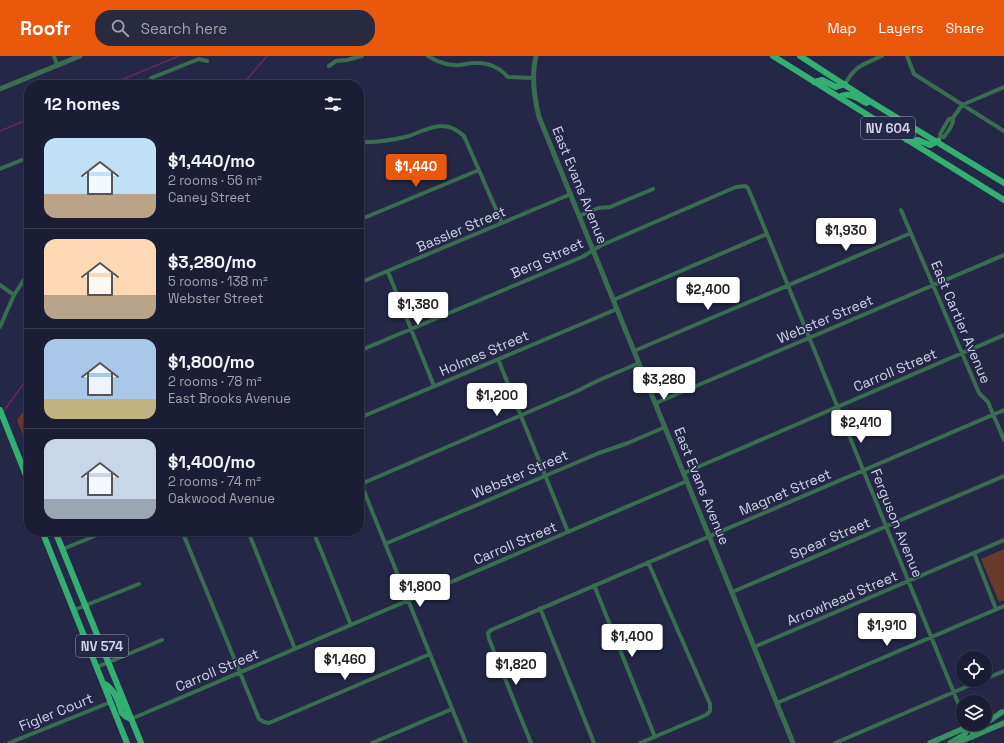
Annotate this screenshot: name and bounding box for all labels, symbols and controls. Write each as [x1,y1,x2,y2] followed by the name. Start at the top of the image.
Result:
[95,10,375,46] search box
[20,16,71,41] text: Roofr
[109,17,131,39] icon: search
[141,19,227,38] text: Search here
[827,19,857,37] text: Map
[879,19,923,37] text: Layers
[945,19,984,37] text: Share
[44,93,120,115] text: 12 homes
[322,93,344,115] icon: filters
[861,117,915,139] road number: NV 604
[548,124,612,246] street label: East Evans Avenue
[168,150,255,172] text: $1,440/mo
[76,154,124,202] icon: home
[383,154,449,188] pin: $1,440
[395,158,437,175] text: $1,440
[168,172,262,189] text: 2 rooms · 56 m²
[168,189,251,206] text: Caney Street
[414,202,508,256] street label: Bassler Street
[813,218,879,252] pin: $1,930
[825,222,867,239] text: $1,930
[508,234,586,282] street label: Berg Street
[168,251,256,273] text: $3,280/mo
[76,255,124,303] icon: home
[927,258,995,386] street label: East Cartier Avenue
[168,273,268,290] text: 5 rooms · 138 m²
[675,277,741,311] pin: $2,400
[686,281,730,298] text: $2,400
[168,290,263,307] text: Webster Street
[774,291,876,347] street label: Webster Street
[385,292,451,326] pin: $1,380
[397,296,439,313] text: $1,380
[437,326,531,380] street label: Holmes Street
[850,344,940,396] street label: Carroll Street
[168,351,255,373] text: $1,800/mo
[76,355,124,403] icon: home
[631,367,697,401] pin: $3,280
[642,371,686,388] text: $3,280
[168,373,262,390] text: 2 rooms · 78 m²
[464,383,530,417] pin: $1,200
[476,387,518,404] text: $1,200
[168,390,291,407] text: East Brooks Avenue
[828,410,894,444] pin: $2,410
[840,414,882,431] text: $2,410
[670,425,734,547] street label: East Evans Avenue
[469,446,571,502] street label: Webster Street
[168,451,255,473] text: $1,400/mo
[76,455,124,503] icon: home
[736,464,834,520] street label: Magnet Street
[867,466,927,580] street label: Ferguson Avenue
[168,473,261,490] text: 2 rooms · 74 m²
[168,490,275,507] text: Oakwood Avenue
[787,513,873,563] street label: Spear Street
[470,517,560,569] street label: Carroll Street
[784,566,900,630] street label: Arrowhead Street
[387,574,453,608] pin: $1,800
[399,578,441,595] text: $1,800
[854,613,920,647] pin: $1,910
[867,617,907,634] text: $1,910
[599,624,665,658] pin: $1,400
[611,628,653,645] text: $1,400
[76,635,128,657] road number: NV 574
[172,644,262,696] street label: Carroll Street
[312,647,378,681] pin: $1,460
[324,651,366,668] text: $1,460
[956,651,992,731] map controls
[956,651,992,687] button: locate
[483,652,549,686] pin: $1,820
[495,656,537,673] text: $1,820
[16,689,96,735] street label: Figler Court
[956,695,992,731] button: layers

